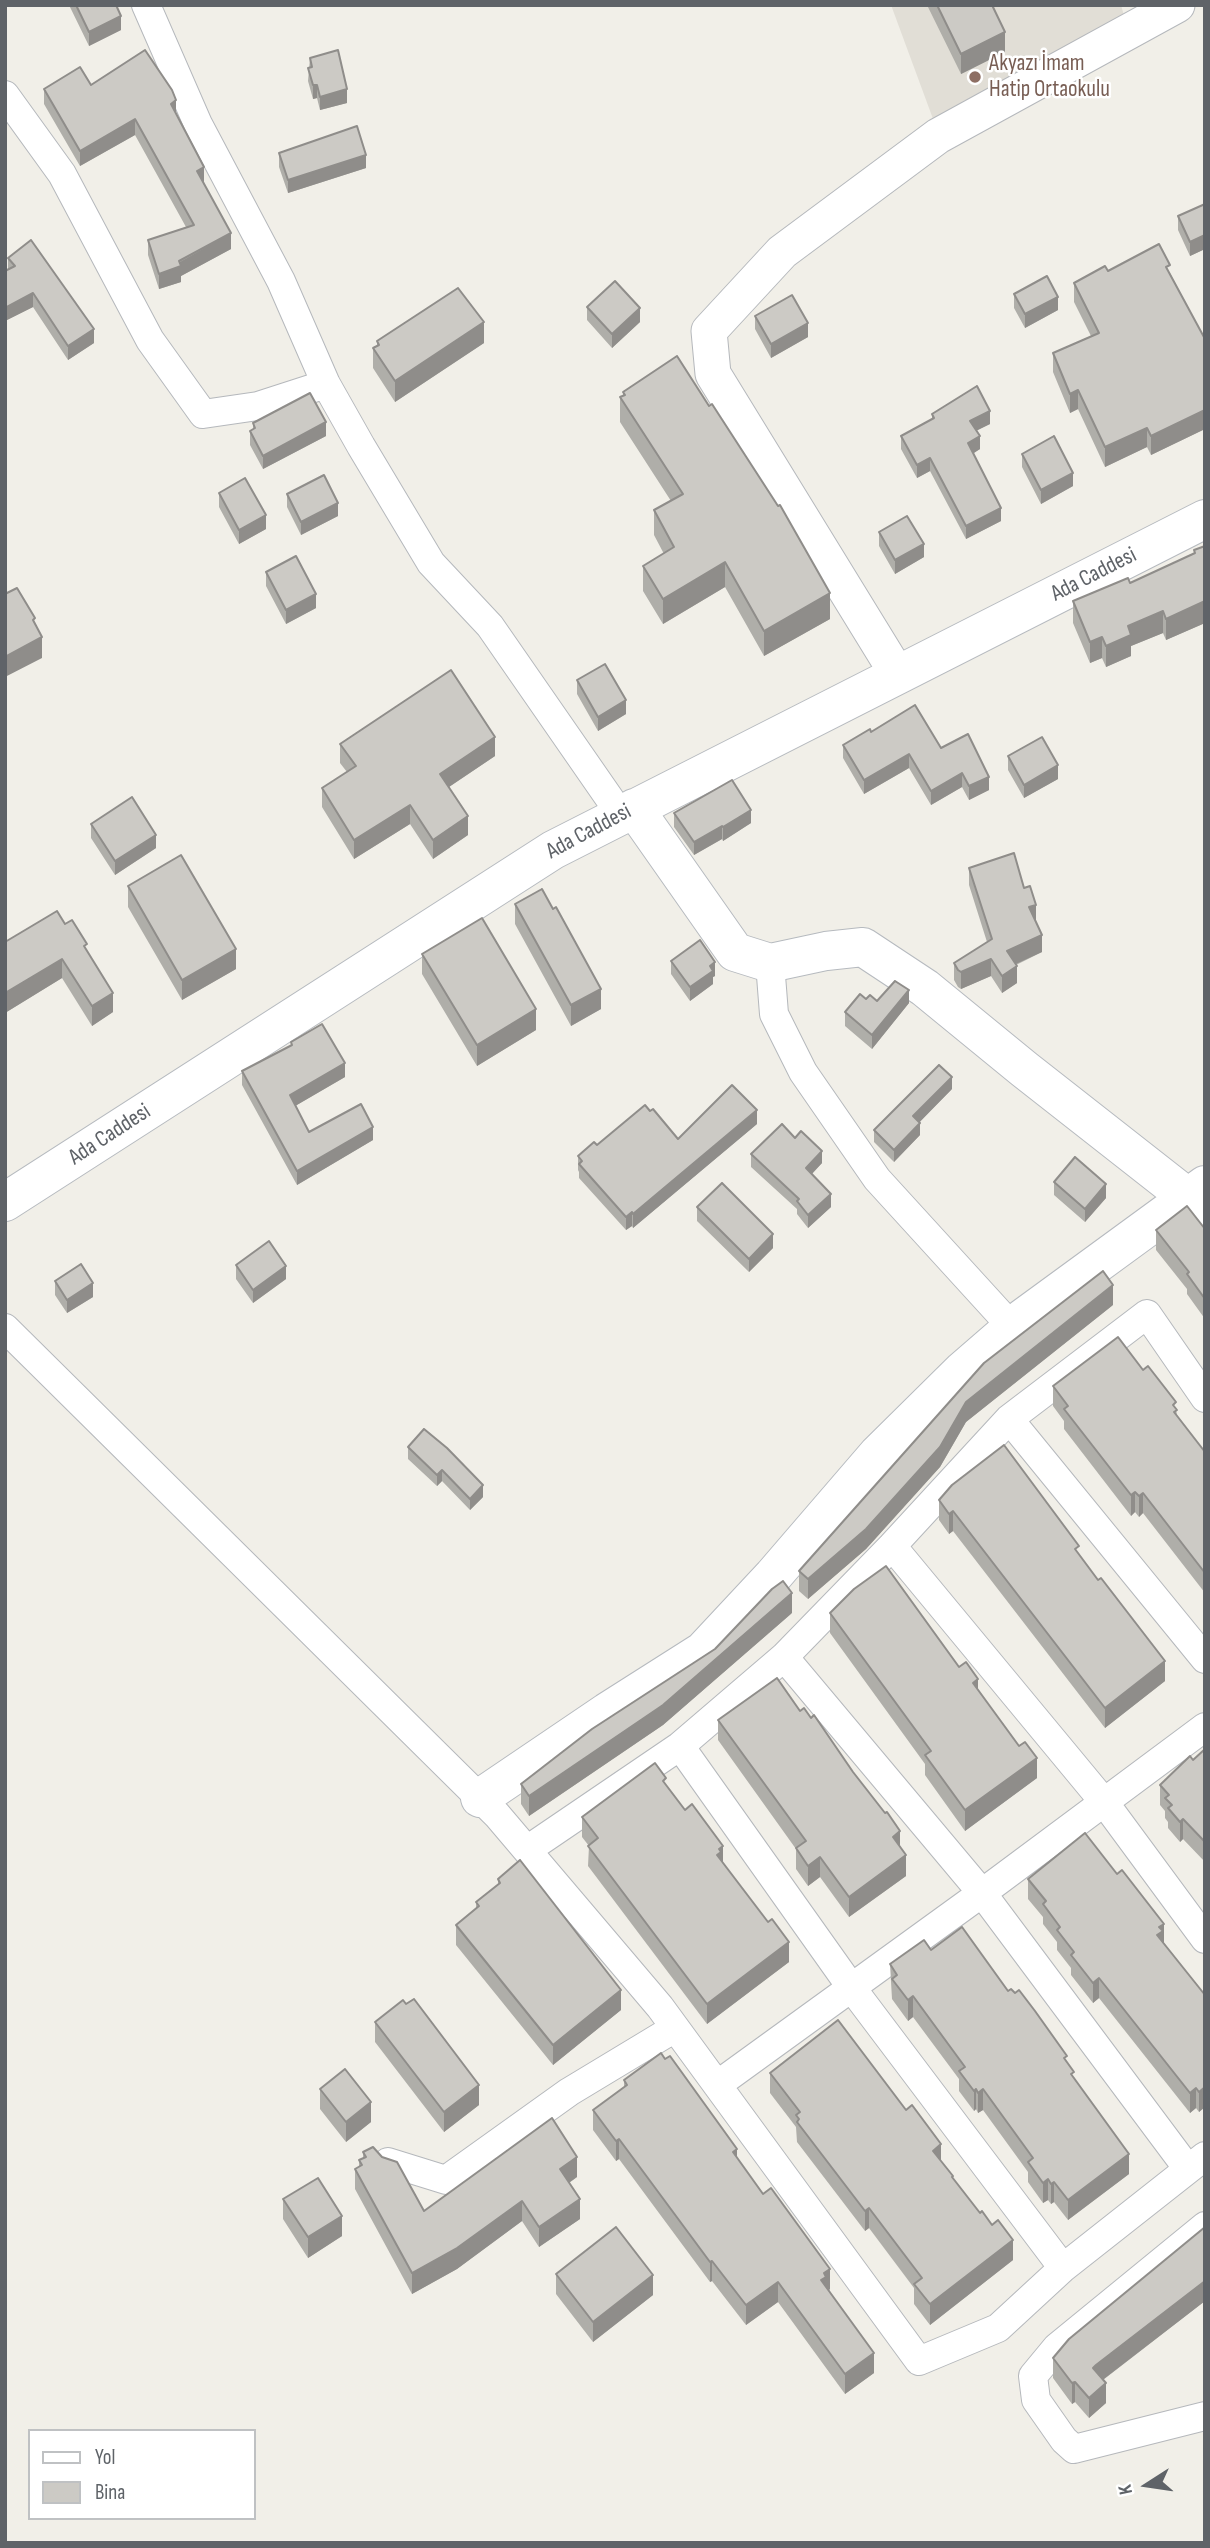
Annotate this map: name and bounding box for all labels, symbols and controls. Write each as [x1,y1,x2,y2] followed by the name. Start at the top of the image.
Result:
[989,50,1110,104] place label: Akyazı İmam Hatip Ortaokulu
[967,69,983,85] marker: Akyazı İmam Hatip Ortaokulu
[1047,542,1141,608] street label: Ada Caddesi
[542,798,636,866] street label: Ada Caddesi
[64,1098,156,1172] street label: Ada Caddesi
[28,2429,256,2520] legend
[95,2445,115,2470] text: Yol
[1112,2450,1182,2520] north arrow
[95,2480,125,2505] text: Bina
[1114,2482,1138,2496] text: K

